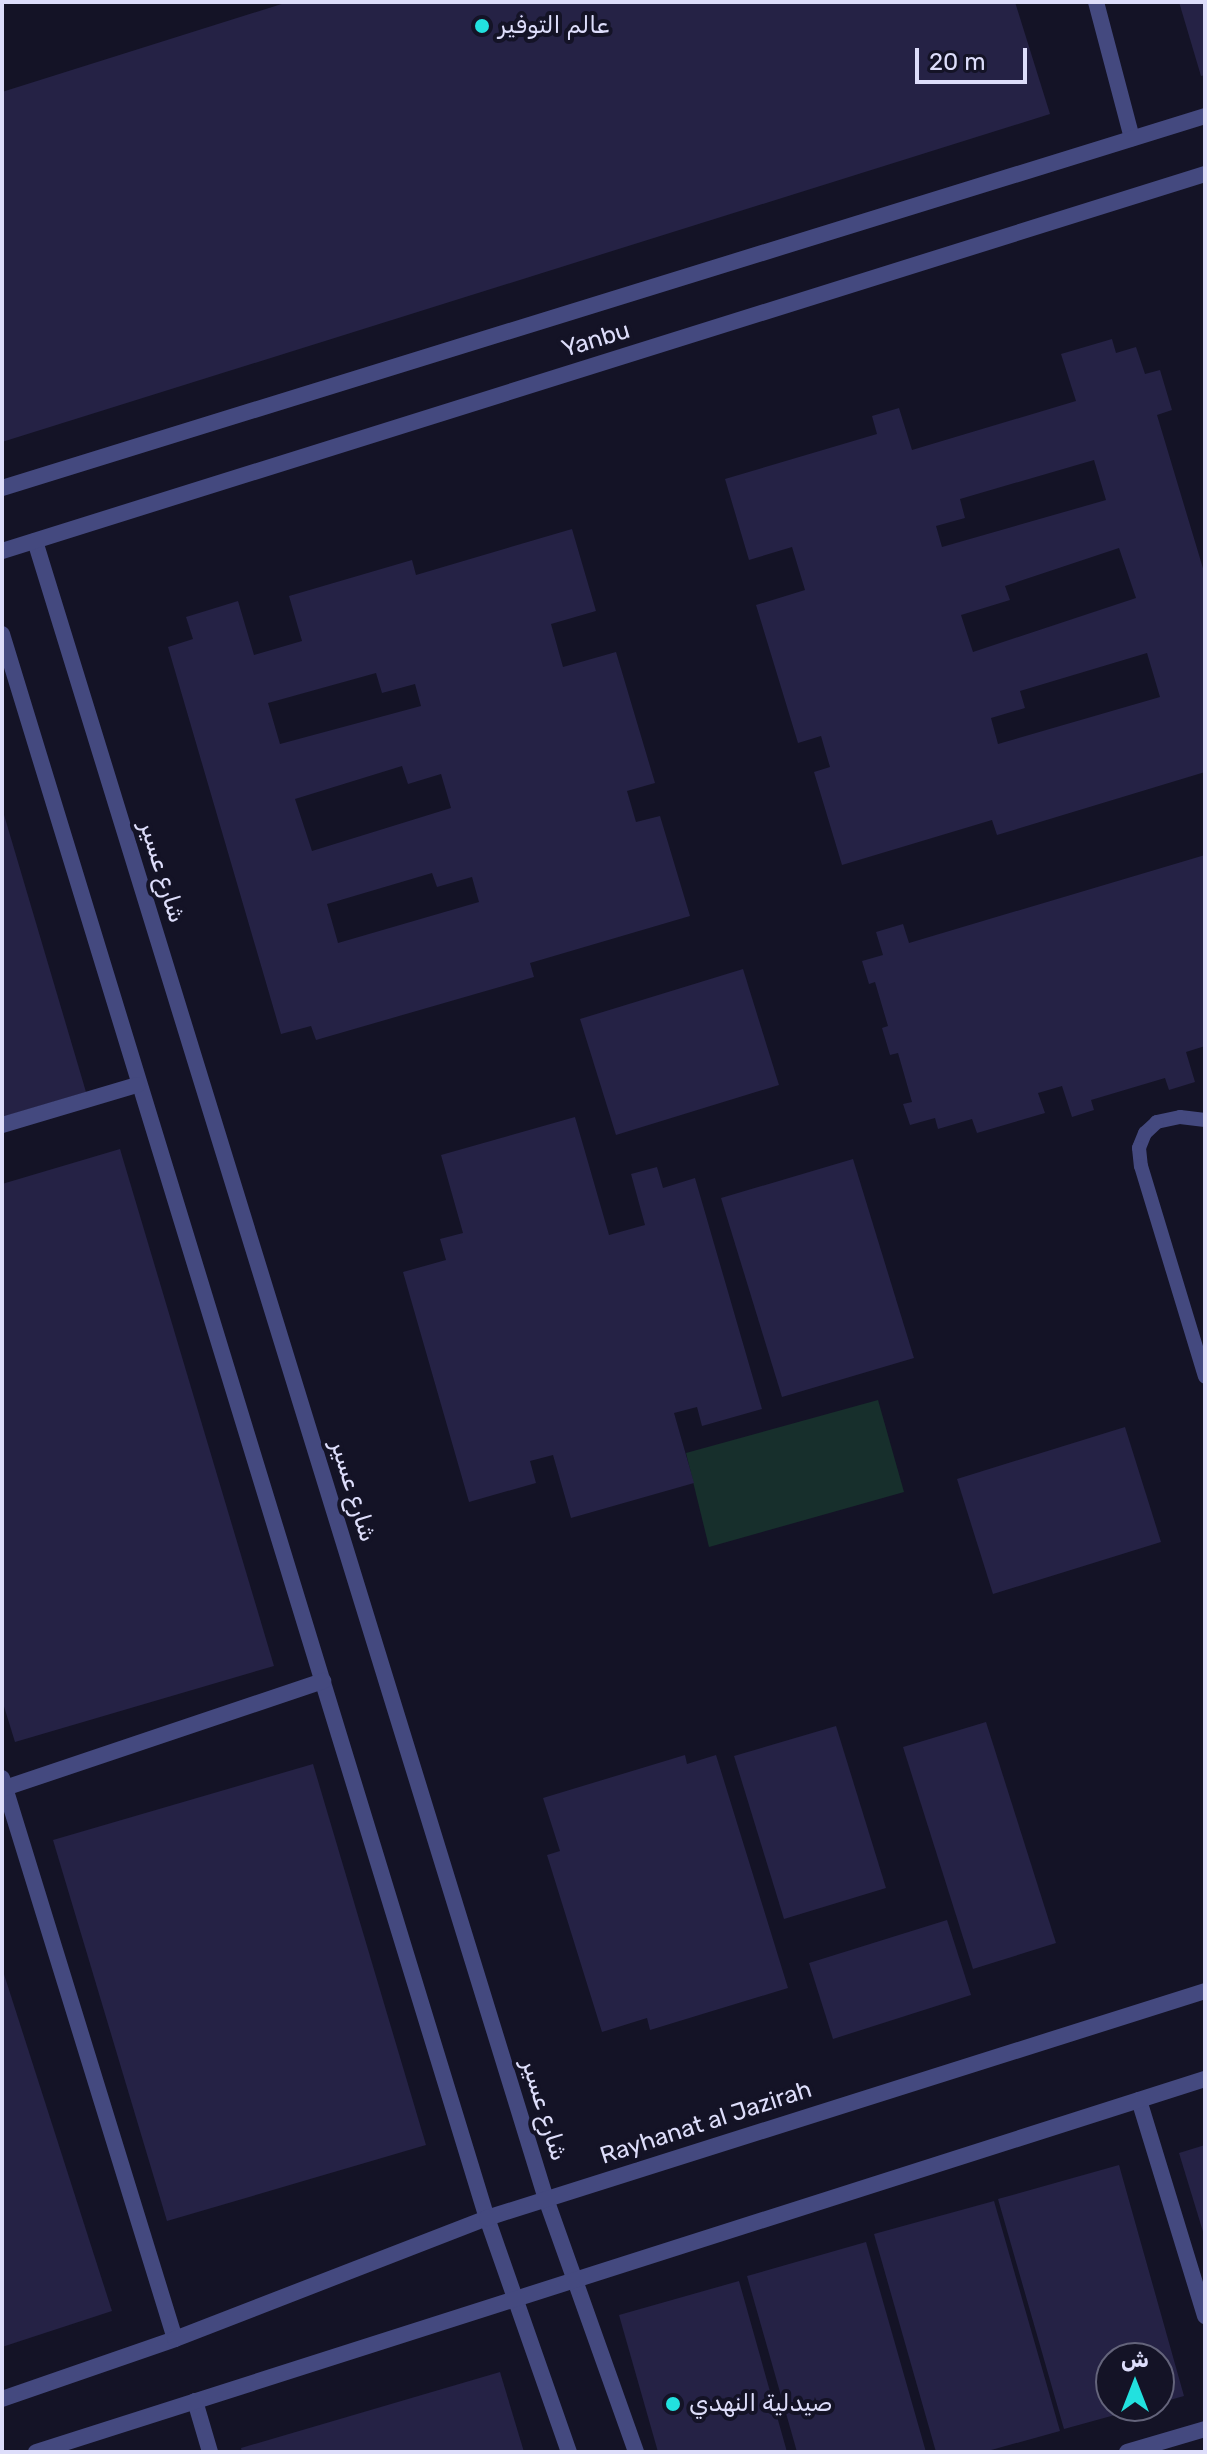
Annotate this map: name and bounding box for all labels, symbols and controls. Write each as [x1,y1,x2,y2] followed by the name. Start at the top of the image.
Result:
[498,12,609,40] place label: عالم التوفير
[473,17,491,35] marker: عالم التوفير
[919,32,1031,82] scale bar
[929,48,986,76] text: 20 m
[558,316,634,364] street label: Yanbu
[133,818,191,926] street label: شارع عسير
[324,1437,382,1545] street label: شارع عسير
[515,2056,573,2164] street label: شارع عسير
[597,2075,815,2171] street label: Rayhanat al Jazirah
[1095,2342,1175,2422] north arrow
[1121,2346,1149,2373] text: ش
[689,2390,832,2418] place label: صيدلية النهدي
[664,2395,682,2413] marker: صيدلية النهدي

